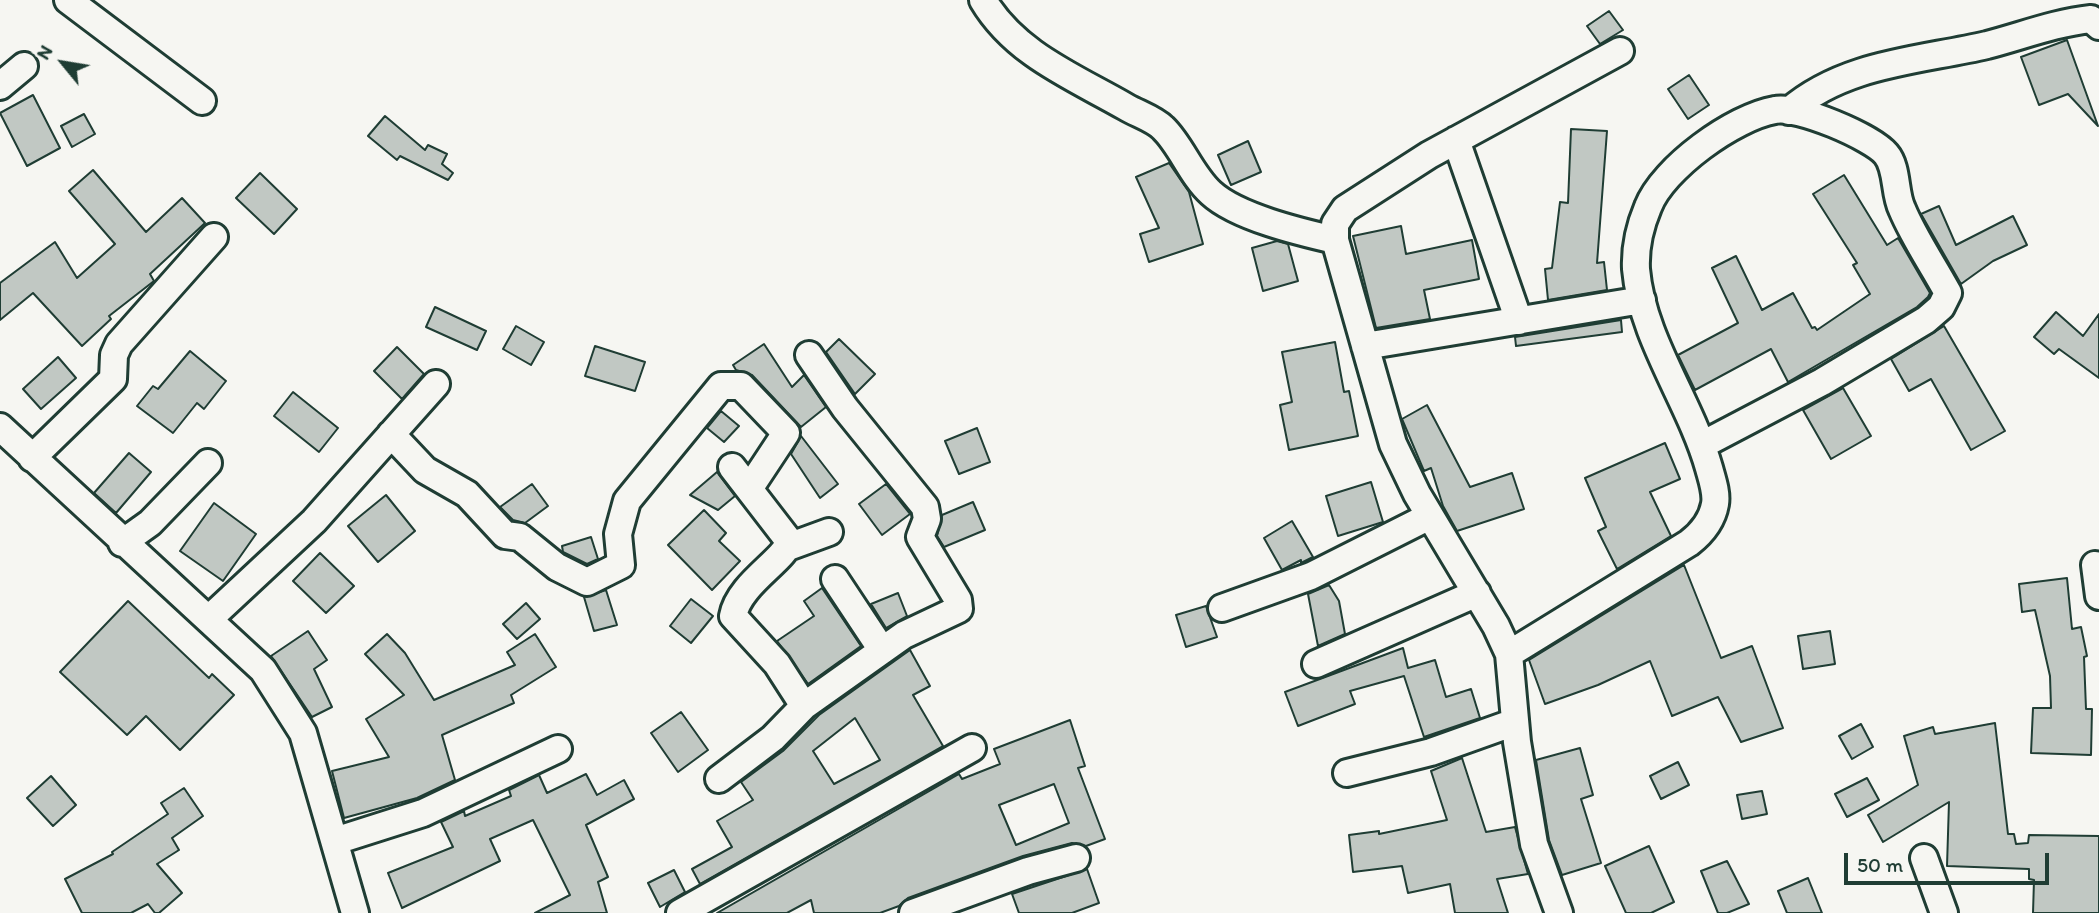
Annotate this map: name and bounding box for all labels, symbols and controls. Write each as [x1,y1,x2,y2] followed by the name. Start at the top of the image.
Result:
[28,28,98,98] north arrow
[31,41,58,64] text: N
[1847,839,2052,883] scale bar
[1857,852,1903,877] text: 50 m

